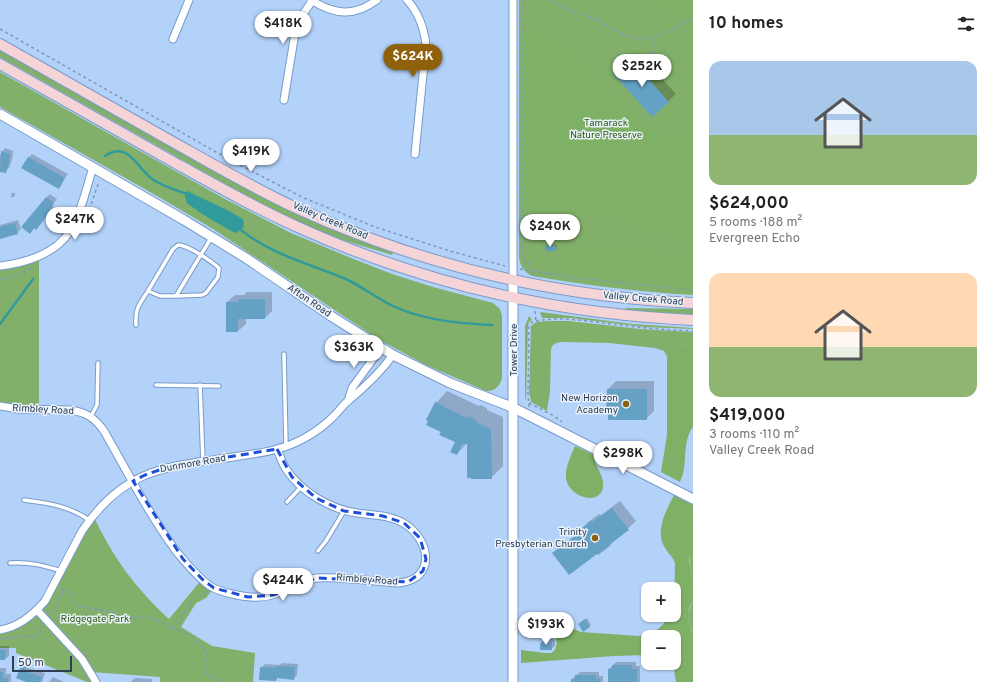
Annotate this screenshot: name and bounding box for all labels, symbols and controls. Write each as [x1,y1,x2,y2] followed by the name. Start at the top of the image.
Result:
[255,11,311,45] pin: $418K
[709,13,784,35] text: 10 homes
[955,13,977,35] icon: filters
[264,16,302,32] text: $418K
[385,44,441,78] pin: $624K
[392,49,434,65] text: $624K
[614,54,670,88] pin: $252K
[622,59,662,75] text: $252K
[807,87,879,159] icon: home
[570,117,642,142] park label: Tamarack Nature Preserve
[223,139,279,173] pin: $419K
[232,144,270,160] text: $419K
[709,193,789,215] text: $624,000
[290,199,370,243] street label: Valley Creek Road
[47,207,103,241] pin: $247K
[55,212,95,228] text: $247K
[522,214,578,248] pin: $240K
[709,215,802,231] text: 5 rooms · 188 m²
[529,219,571,235] text: $240K
[709,231,800,247] text: Evergreen Echo
[284,282,334,320] street label: Afton Road
[602,289,684,309] street label: Valley Creek Road
[807,299,879,371] icon: home
[508,324,521,376] street label: Tower Drive
[326,335,382,369] pin: $363K
[334,340,374,356] text: $363K
[561,392,618,417] place label: New Horizon Academy
[621,399,631,409] marker: New Horizon Academy
[12,402,74,418] street label: Rimbley Road
[709,405,785,427] text: $419,000
[709,427,799,443] text: 3 rooms · 110 m²
[595,441,651,475] pin: $298K
[709,443,814,459] text: Valley Creek Road
[602,446,644,462] text: $298K
[159,452,227,476] street label: Dunmore Road
[495,526,587,551] place label: Trinity Presbyterian Church
[590,533,600,543] marker: Trinity Presbyterian Church
[255,568,311,602] pin: $424K
[336,571,398,589] street label: Rimbley Road
[262,573,304,589] text: $424K
[641,582,681,670] map controls
[641,582,681,622] button: +
[518,612,574,646] pin: $193K
[61,613,129,626] park label: Ridgegate Park
[527,617,565,633] text: $193K
[641,630,681,670] button: −
[12,654,72,673] scale bar
[18,656,44,670] text: 50 m

